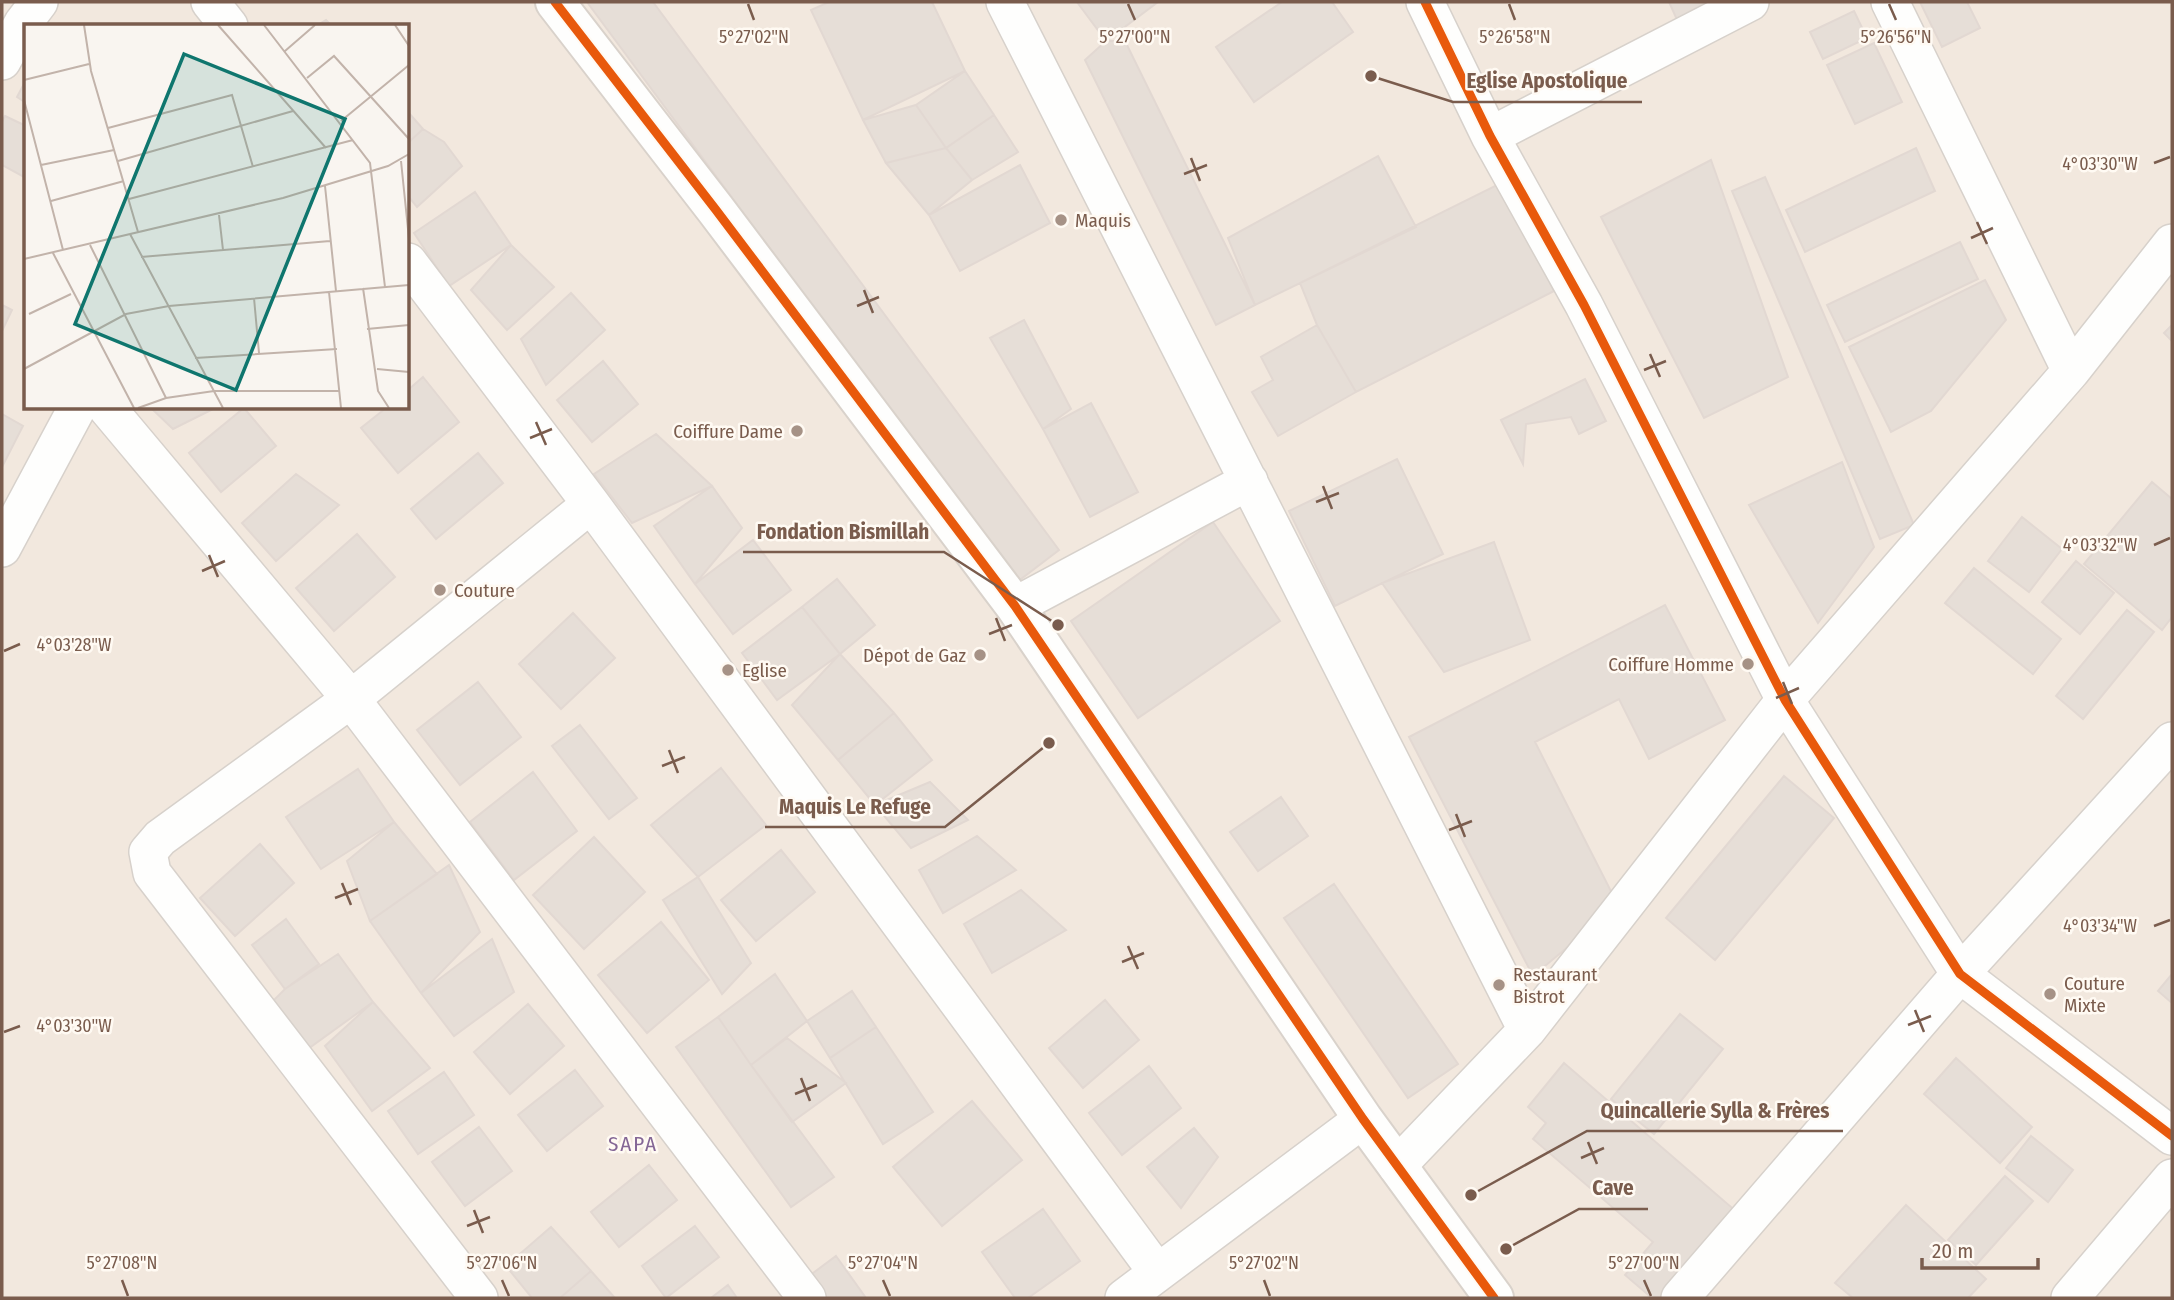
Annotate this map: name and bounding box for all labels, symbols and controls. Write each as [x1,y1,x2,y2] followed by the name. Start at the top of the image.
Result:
[24,24,410,410] inset map
[719,26,789,48] text: 5°27'02"N
[1099,26,1171,48] text: 5°27'00"N
[1479,26,1551,48] text: 5°26'58"N
[1860,26,1932,48] text: 5°26'56"N
[1453,60,1642,102] callout: Eglise Apostolique
[1467,68,1628,94] text: Eglise Apostolique
[2062,153,2138,175] text: 4°03'30"W
[1075,209,1131,232] place label: Maquis
[1053,212,1069,228] marker: Maquis
[673,420,783,443] place label: Coiffure Dame
[789,423,805,439] marker: Coiffure Dame
[743,510,944,552] callout: Fondation Bismillah
[757,519,929,545] text: Fondation Bismillah
[2063,534,2138,556] text: 4°03'32"W
[454,579,515,602] place label: Couture
[432,582,448,598] marker: Couture
[36,634,112,656] text: 4°03'28"W
[863,644,966,667] place label: Dépot de Gaz
[972,647,988,663] marker: Dépot de Gaz
[1608,653,1734,676] place label: Coiffure Homme
[1740,656,1756,672] marker: Coiffure Homme
[742,659,787,682] place label: Eglise
[720,662,736,678] marker: Eglise
[765,785,945,827] callout: Maquis Le Refuge
[779,794,931,820] text: Maquis Le Refuge
[2063,915,2138,937] text: 4°03'34"W
[1513,963,1598,1008] place label: Restaurant Bistrot
[2064,972,2125,1017] place label: Couture Mixte
[1491,977,1507,993] marker: Restaurant Bistrot
[2042,986,2058,1002] marker: Couture Mixte
[36,1015,112,1037] text: 4°03'30"W
[1587,1089,1843,1131] callout: Quincallerie Sylla & Frères
[1601,1098,1829,1124] text: Quincallerie Sylla & Frères
[608,1131,658,1157] district label: SAPA
[1579,1167,1648,1209] callout: Cave
[1592,1175,1634,1201] text: Cave
[1922,1226,2038,1270] scale bar
[1932,1238,1973,1264] text: 20 m
[86,1252,158,1274] text: 5°27'08"N
[467,1252,537,1274] text: 5°27'06"N
[848,1252,918,1274] text: 5°27'04"N
[1229,1252,1299,1274] text: 5°27'02"N
[1608,1252,1680,1274] text: 5°27'00"N

